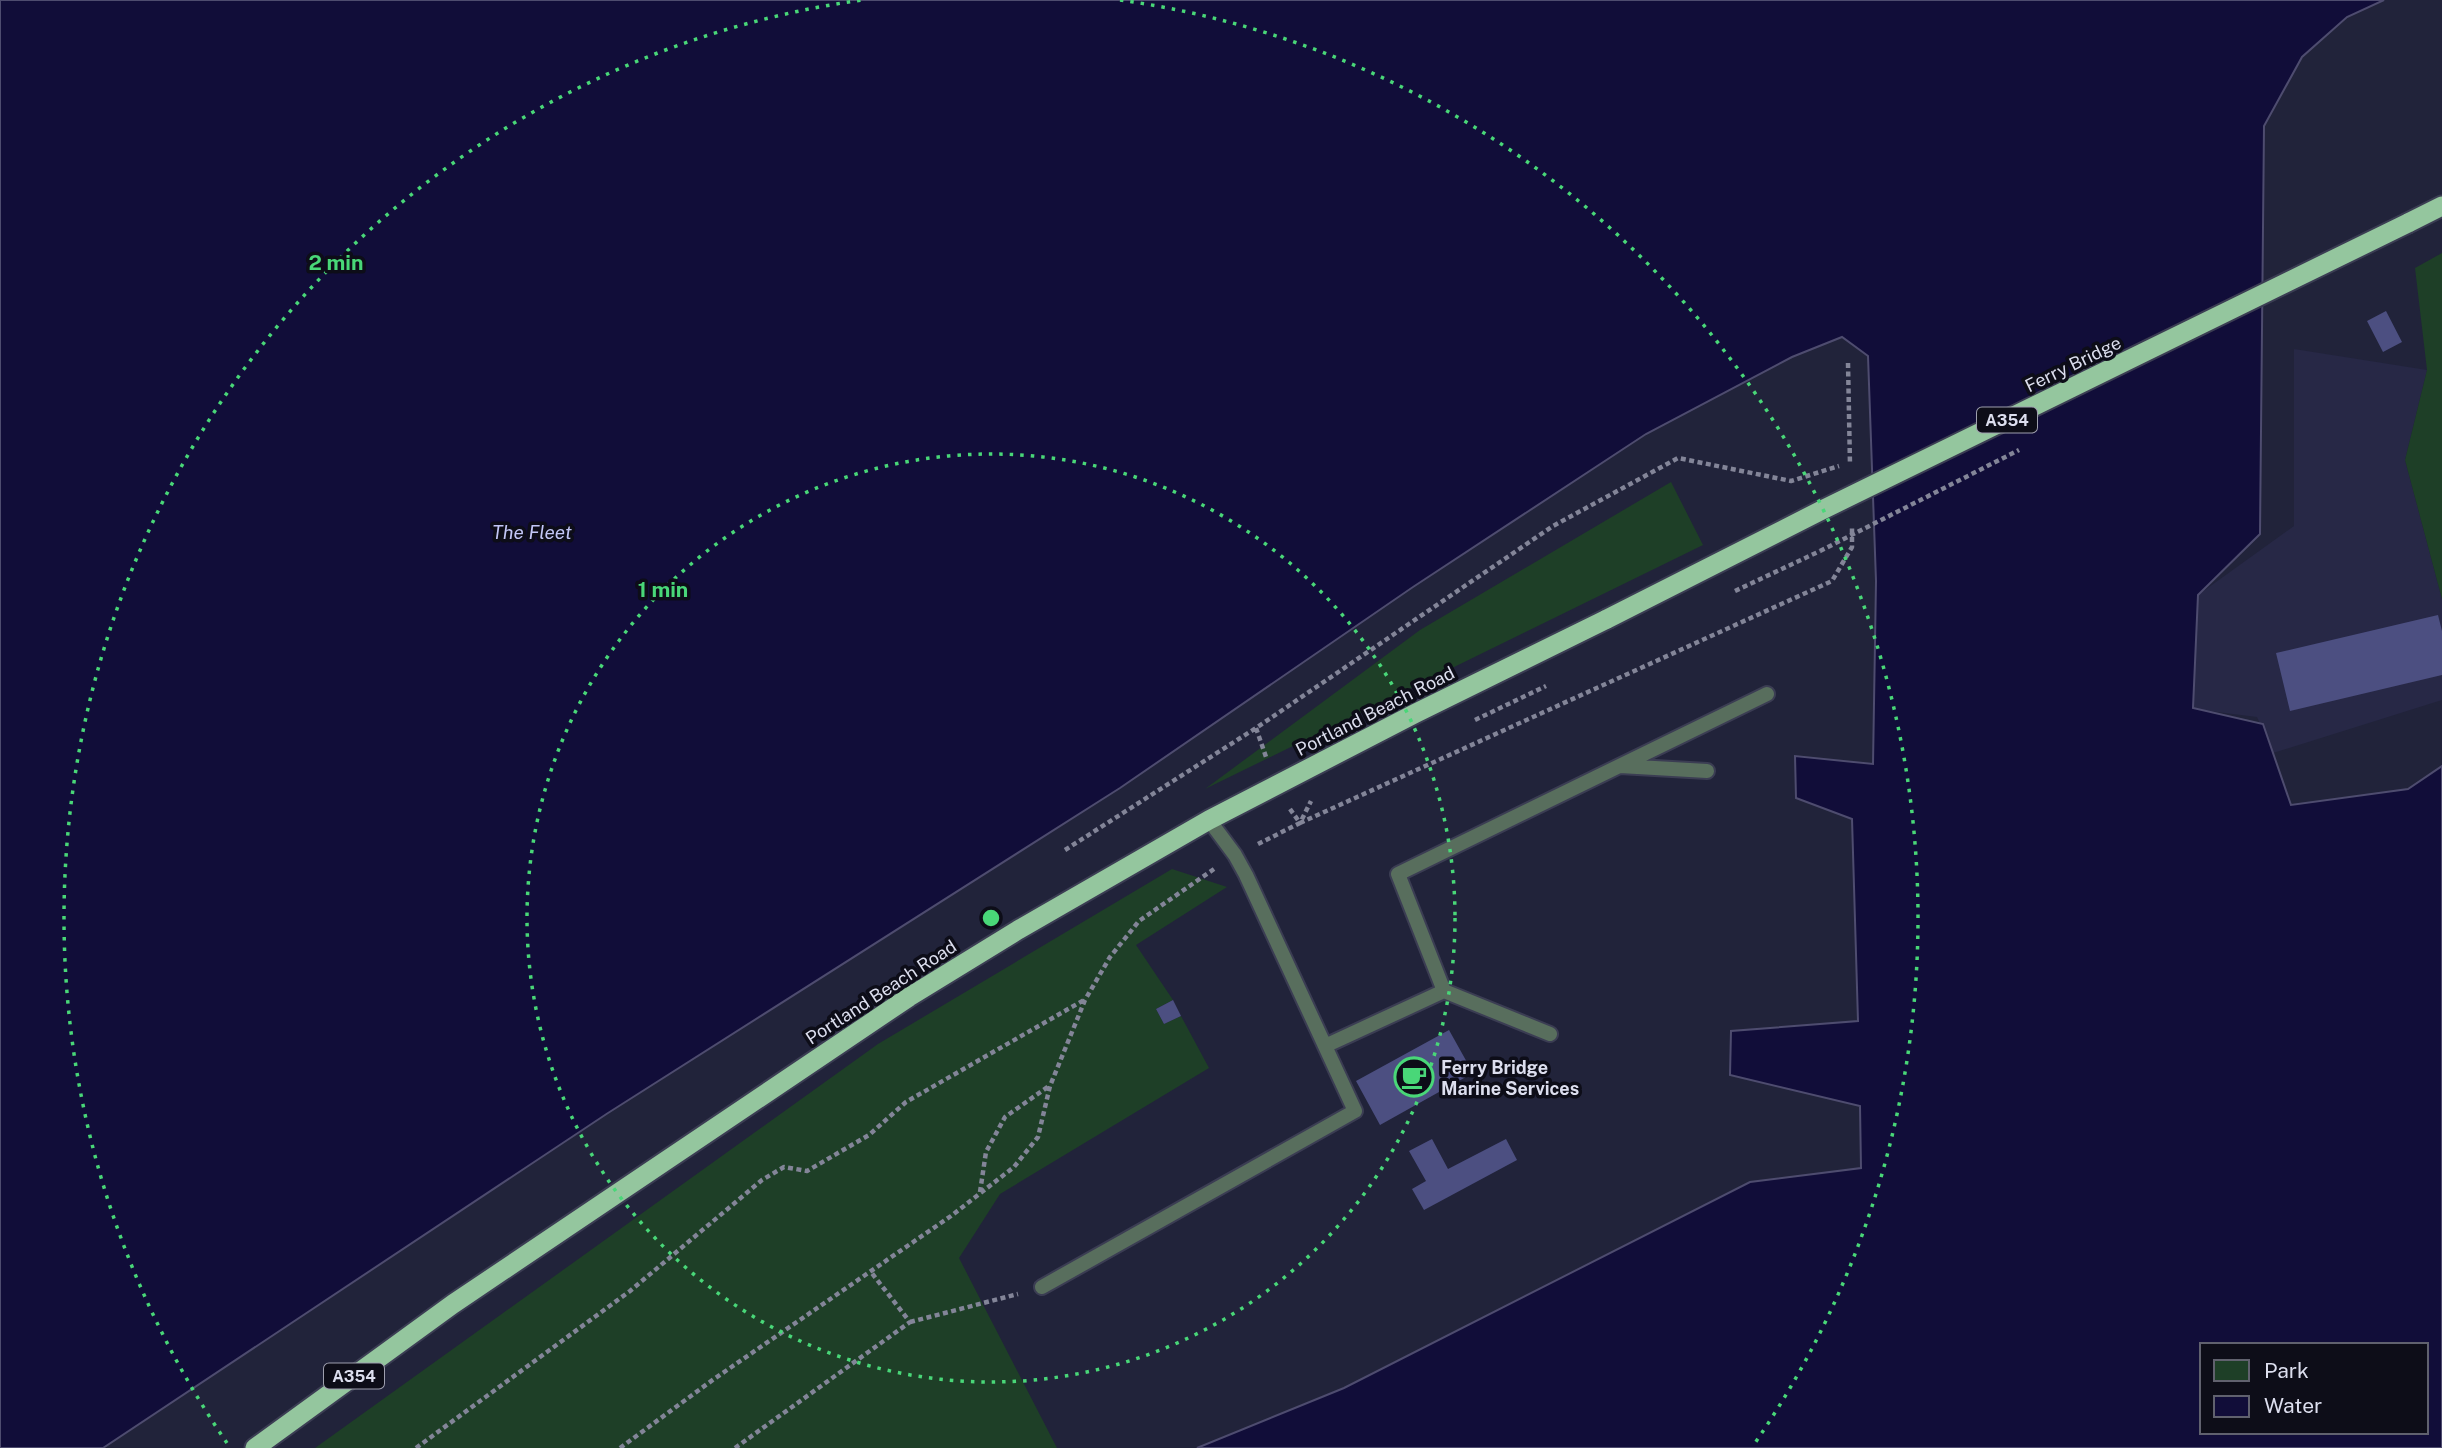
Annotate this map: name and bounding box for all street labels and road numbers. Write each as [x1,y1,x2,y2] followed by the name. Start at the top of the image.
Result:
[2022,332,2124,396] street label: Ferry Bridge
[1977,408,2037,432] road number: A354
[1292,662,1458,760] street label: Portland Beach Road
[802,935,960,1049] street label: Portland Beach Road
[324,1364,384,1388] road number: A354

